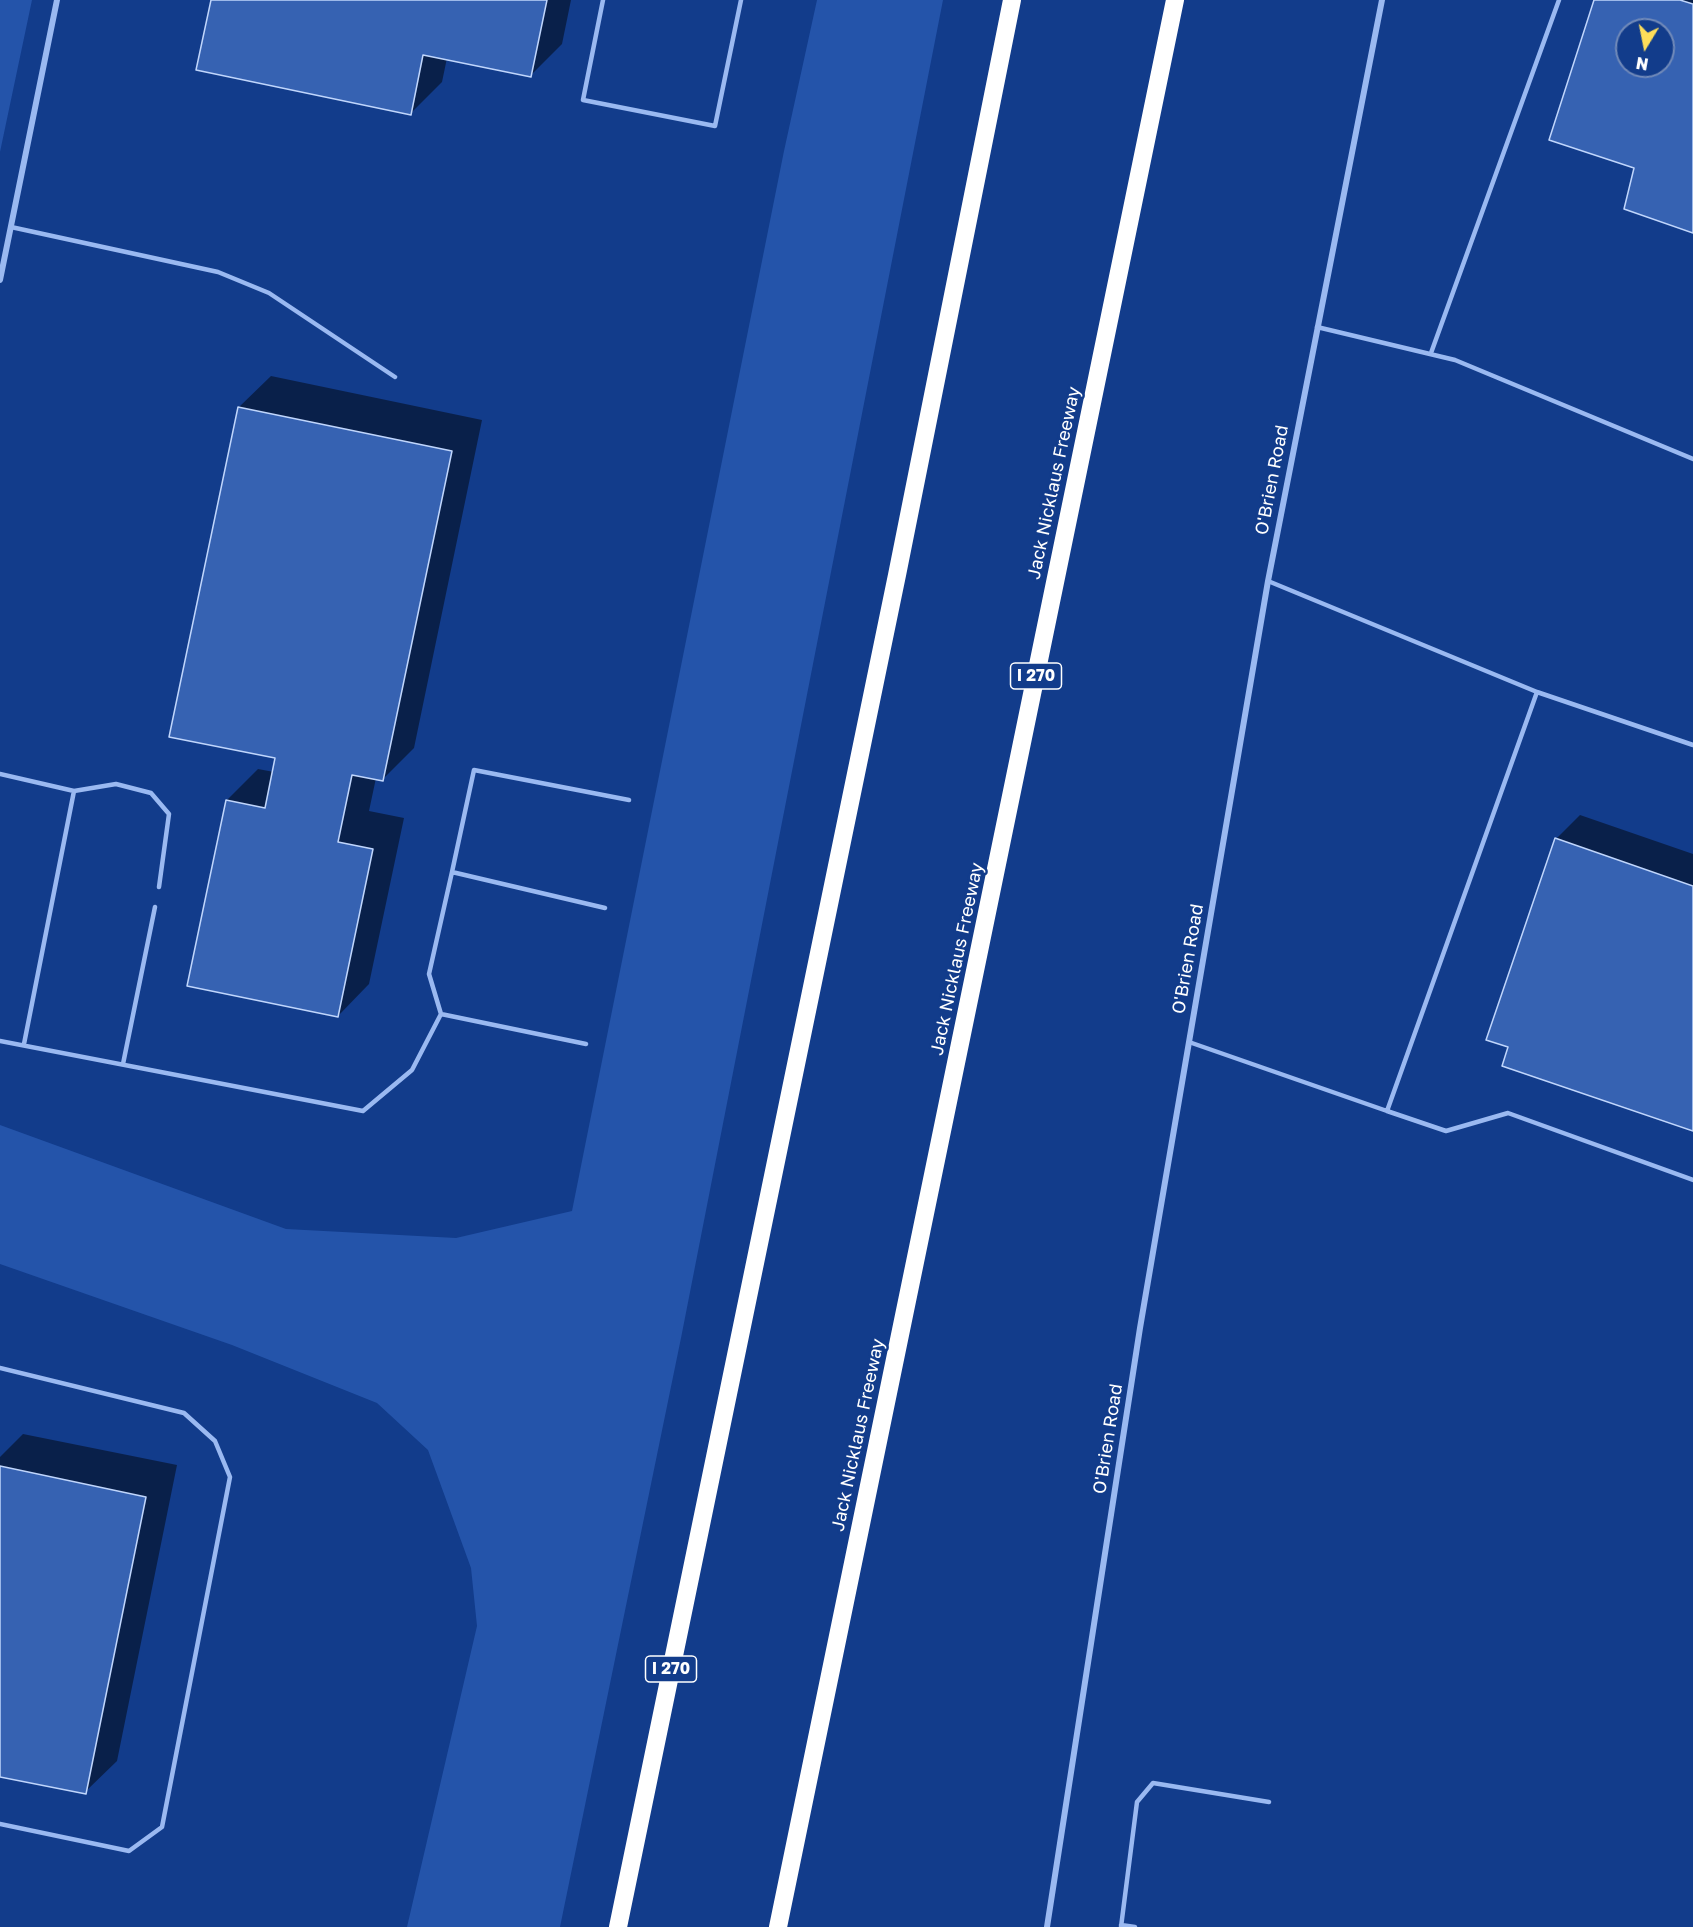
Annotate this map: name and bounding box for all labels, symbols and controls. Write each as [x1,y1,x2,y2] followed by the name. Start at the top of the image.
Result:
[1615,18,1675,78] north arrow
[1634,53,1650,75] text: N
[1023,385,1085,581] street label: Jack Nicklaus Freeway
[1251,423,1293,537] street label: O'Brien Road
[1010,663,1062,689] road number: I 270
[926,861,988,1057] street label: Jack Nicklaus Freeway
[1168,902,1208,1016] street label: O'Brien Road
[827,1337,889,1533] street label: Jack Nicklaus Freeway
[1089,1382,1127,1496] street label: O'Brien Road
[646,1656,696,1682] road number: I 270

